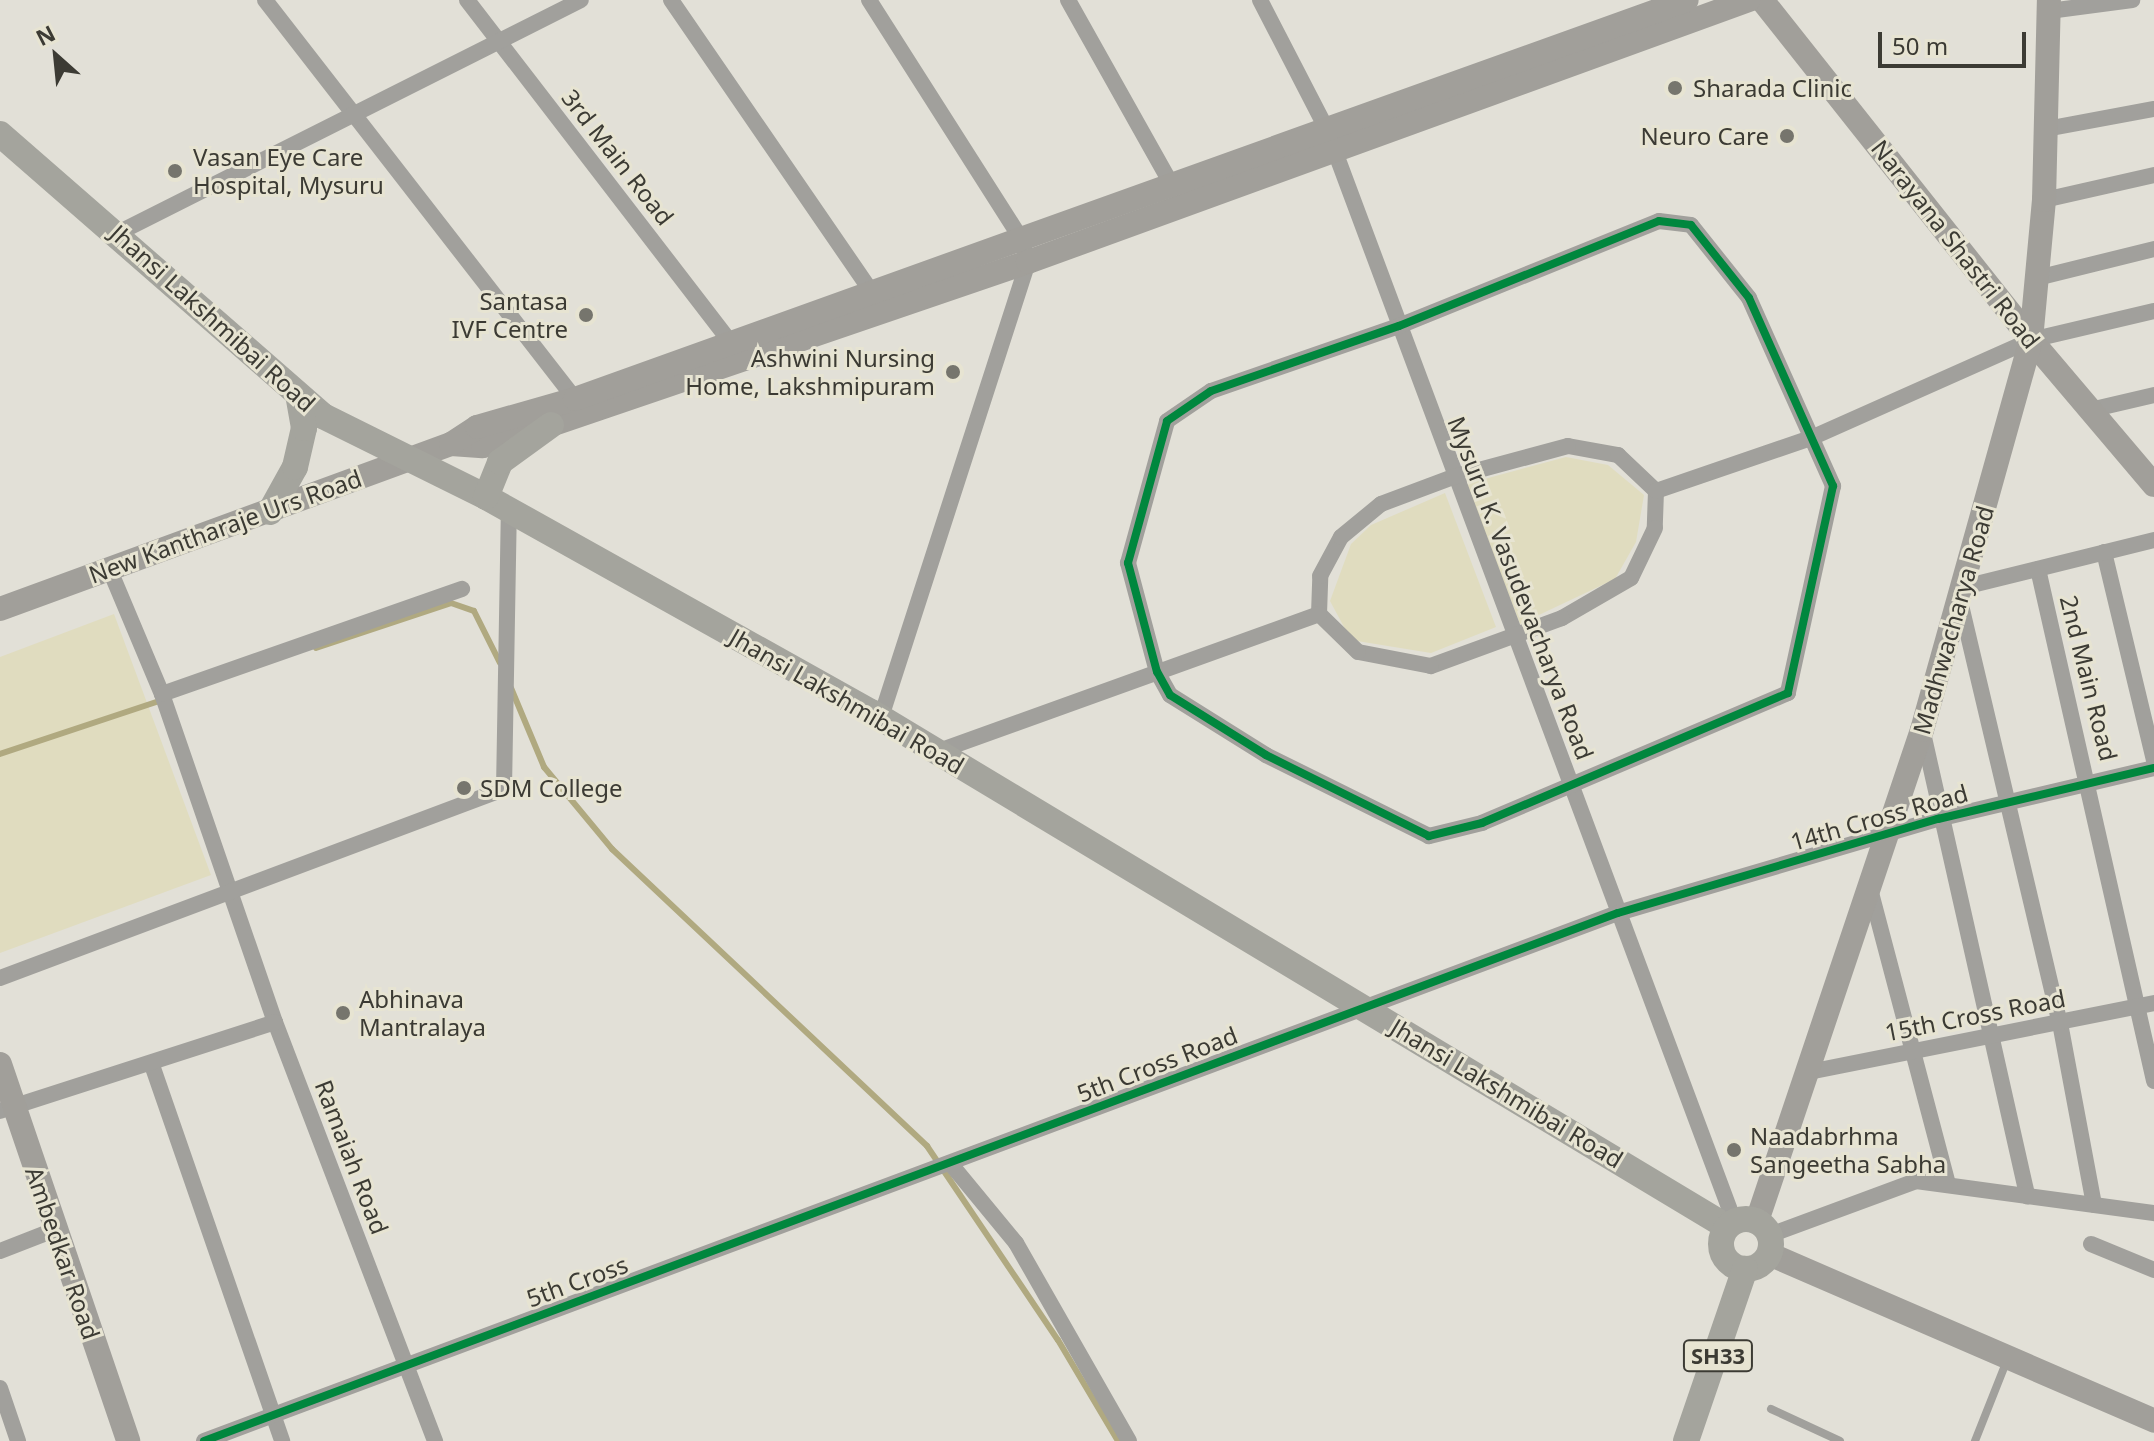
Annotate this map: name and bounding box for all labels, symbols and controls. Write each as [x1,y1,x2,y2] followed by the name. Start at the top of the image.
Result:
[16,16,96,96] north arrow
[1882,16,2030,66] scale bar
[30,17,60,52] text: N
[1892,29,1948,62] text: 50 m
[1693,74,1852,102] place label: Sharada Clinic
[1664,77,1686,99] marker: Sharada Clinic
[556,83,680,231] street label: 3rd Main Road
[1641,122,1769,150] place label: Neuro Care
[1776,125,1798,147] marker: Neuro Care
[1866,134,2046,354] street label: Narayana Shastri Road
[193,143,384,199] place label: Vasan Eye Care Hospital, Mysuru
[164,160,186,182] marker: Vasan Eye Care Hospital, Mysuru
[105,218,321,418] street label: Jhansi Lakshmibai Road
[452,287,568,343] place label: Santasa IVF Centre
[575,304,597,326] marker: Santasa IVF Centre
[685,344,935,400] place label: Ashwini Nursing Home, Lakshmipuram
[942,361,964,383] marker: Ashwini Nursing Home, Lakshmipuram
[1442,412,1600,764] street label: Mysuru K. Vasudevacharya Road
[85,463,365,589] street label: New Kantharaje Urs Road
[1907,502,1999,738] street label: Madhwacharya Road
[2054,592,2124,764] street label: 2nd Main Road
[725,622,969,780] street label: Jhansi Lakshmibai Road
[480,774,623,802] place label: SDM College
[1787,778,1971,856] street label: 14th Cross Road
[455,779,473,797] marker: SDM College
[1882,983,2068,1047] street label: 15th Cross Road
[359,985,486,1041] place label: Abhinava Mantralaya
[334,1004,352,1022] marker: Abhinava Mantralaya
[1386,1012,1628,1174] street label: Jhansi Lakshmibai Road
[1073,1020,1241,1108] street label: 5th Cross Road
[309,1076,395,1238] street label: Ramaiah Road
[1750,1122,1946,1178] place label: Naadabrhma Sangeetha Sabha
[1725,1141,1743,1159] marker: Naadabrhma Sangeetha Sabha
[20,1163,106,1343] street label: Ambedkar Road
[522,1249,632,1313] street label: 5th Cross
[1682,1338,1754,1374] road number: SH33

